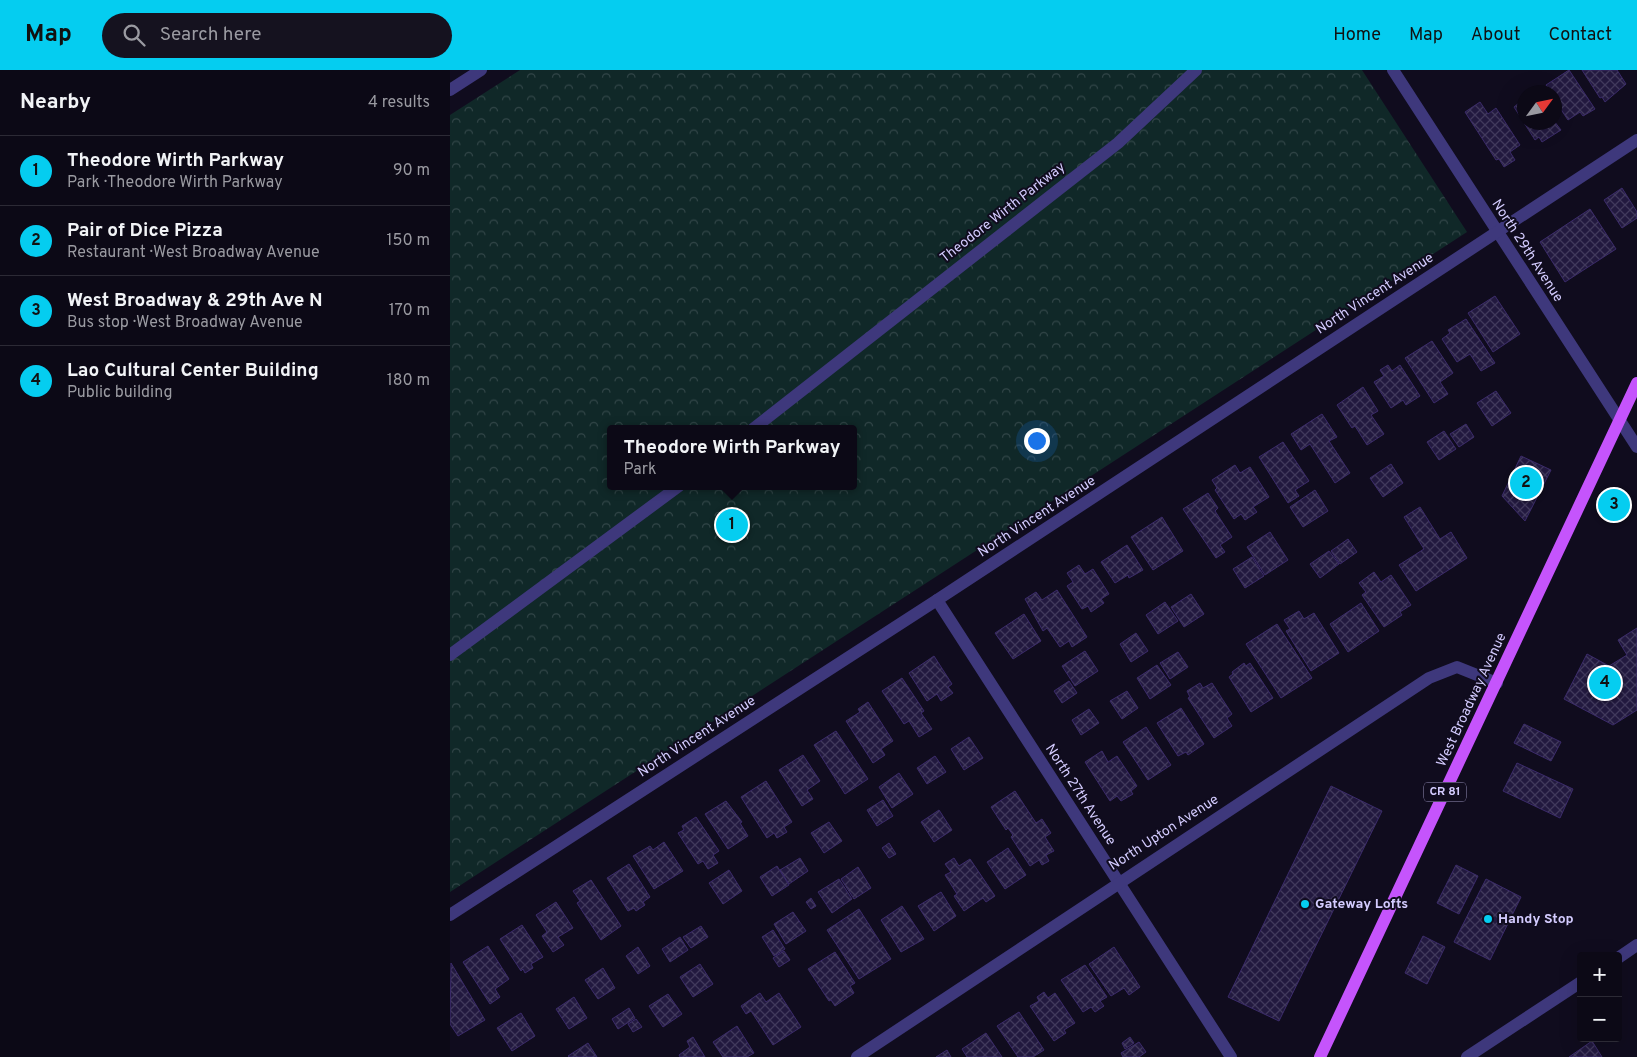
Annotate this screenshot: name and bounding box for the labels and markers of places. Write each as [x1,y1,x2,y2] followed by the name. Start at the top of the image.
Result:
[1510,464,1542,502] pin: 2
[1598,486,1630,524] pin: 3
[716,506,748,544] pin: 1
[1589,664,1621,702] pin: 4
[1315,896,1408,913] place label: Gateway Lofts
[1299,898,1311,910] marker: Gateway Lofts
[1498,911,1574,928] place label: Handy Stop
[1482,913,1494,925] marker: Handy Stop

